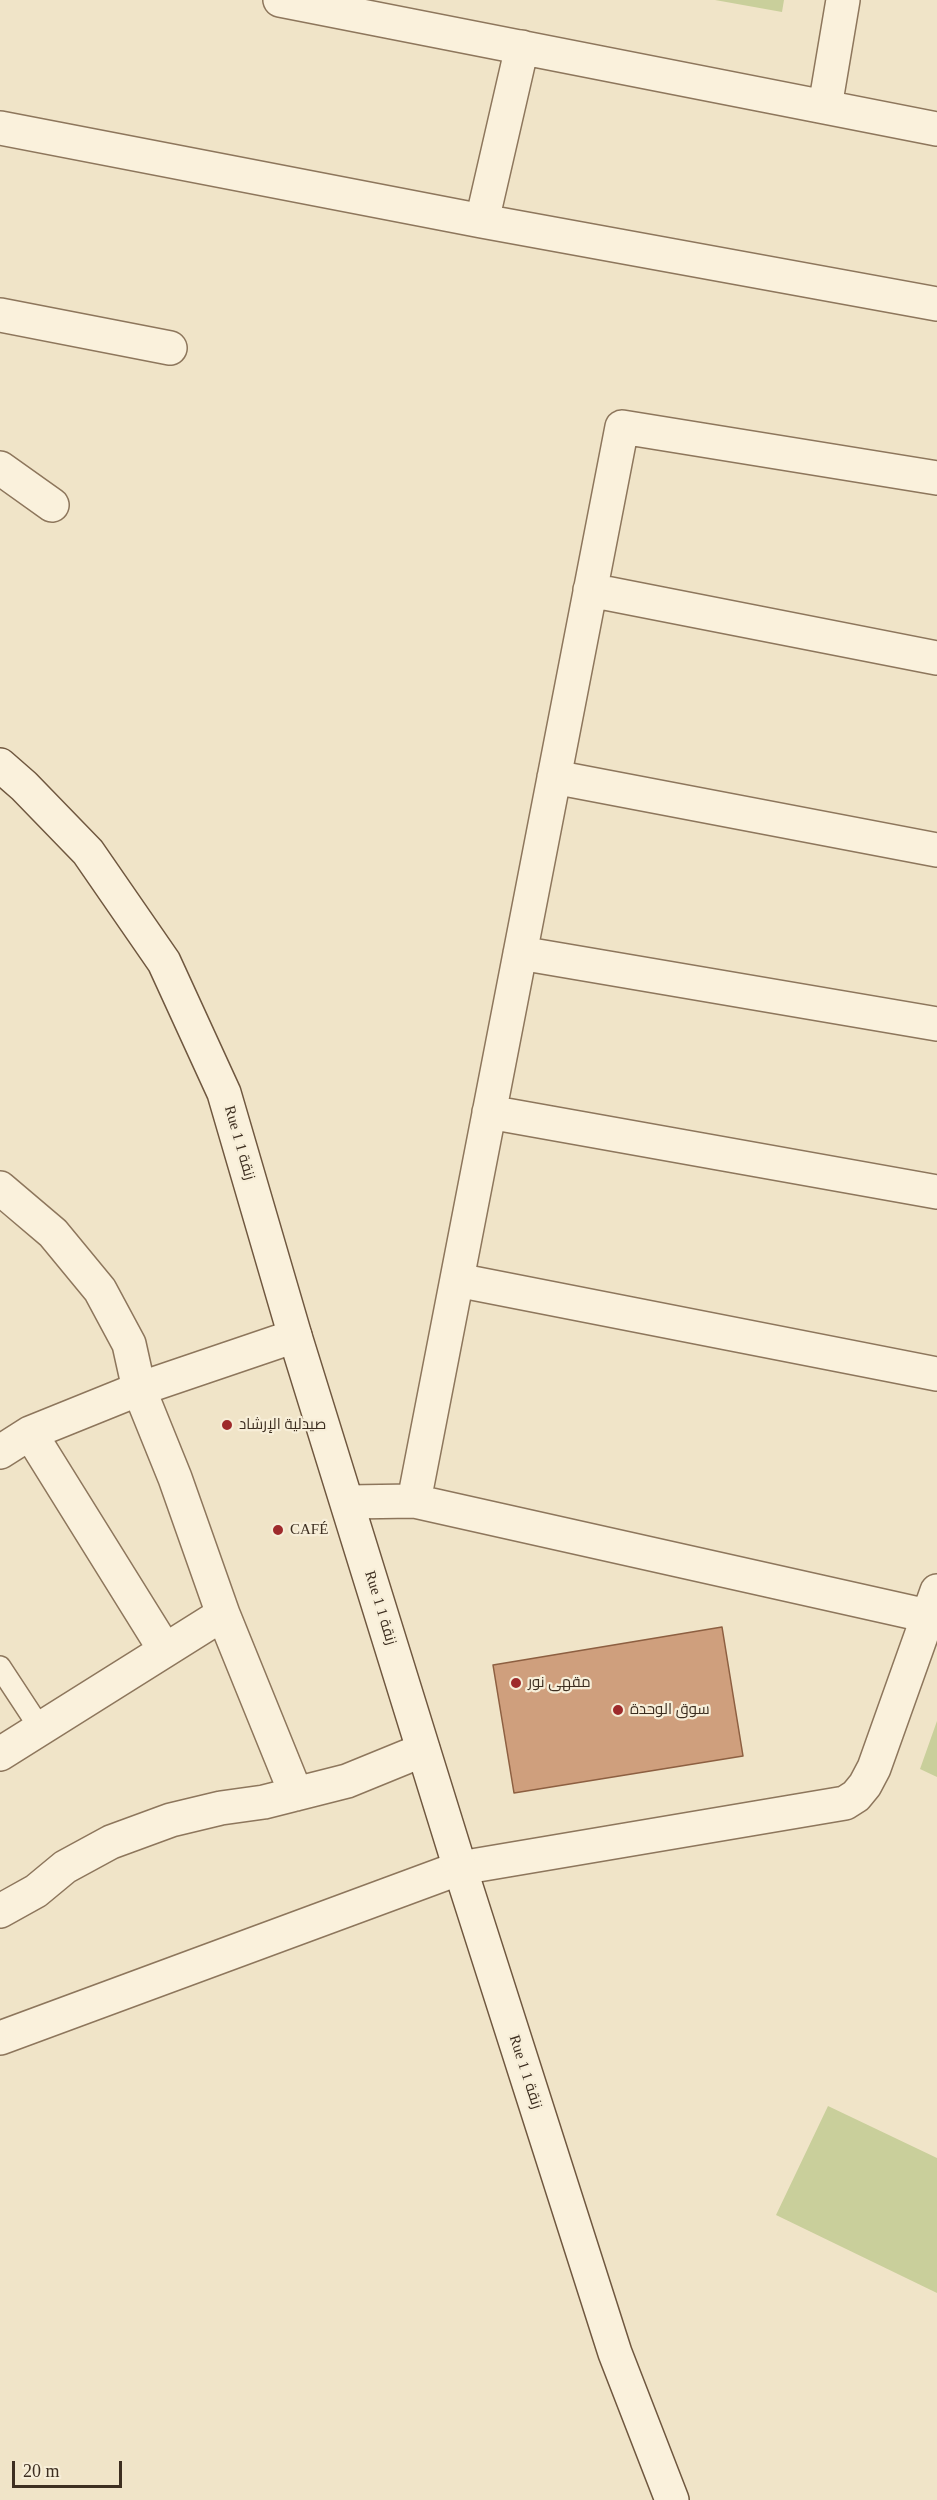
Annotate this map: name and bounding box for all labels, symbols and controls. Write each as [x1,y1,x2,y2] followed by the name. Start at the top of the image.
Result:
[220,1104,258,1182] street label: Rue 1 زنقة 1
[239,1416,326,1434] place label: صيدلية الإرشاد
[220,1418,234,1432] marker: صيدلية الإرشاد
[290,1521,328,1539] place label: CAFÉ
[271,1523,285,1537] marker: CAFÉ
[360,1569,400,1647] street label: Rue 1 زنقة 1
[528,1674,591,1692] place label: مقهى نور
[509,1676,523,1690] marker: مقهى نور
[630,1701,710,1719] place label: سوق الوحدة
[611,1703,625,1717] marker: سوق الوحدة
[505,2033,545,2111] street label: Rue 1 زنقة 1
[15,2449,124,2487] scale bar
[23,2461,60,2481] text: 20 m

